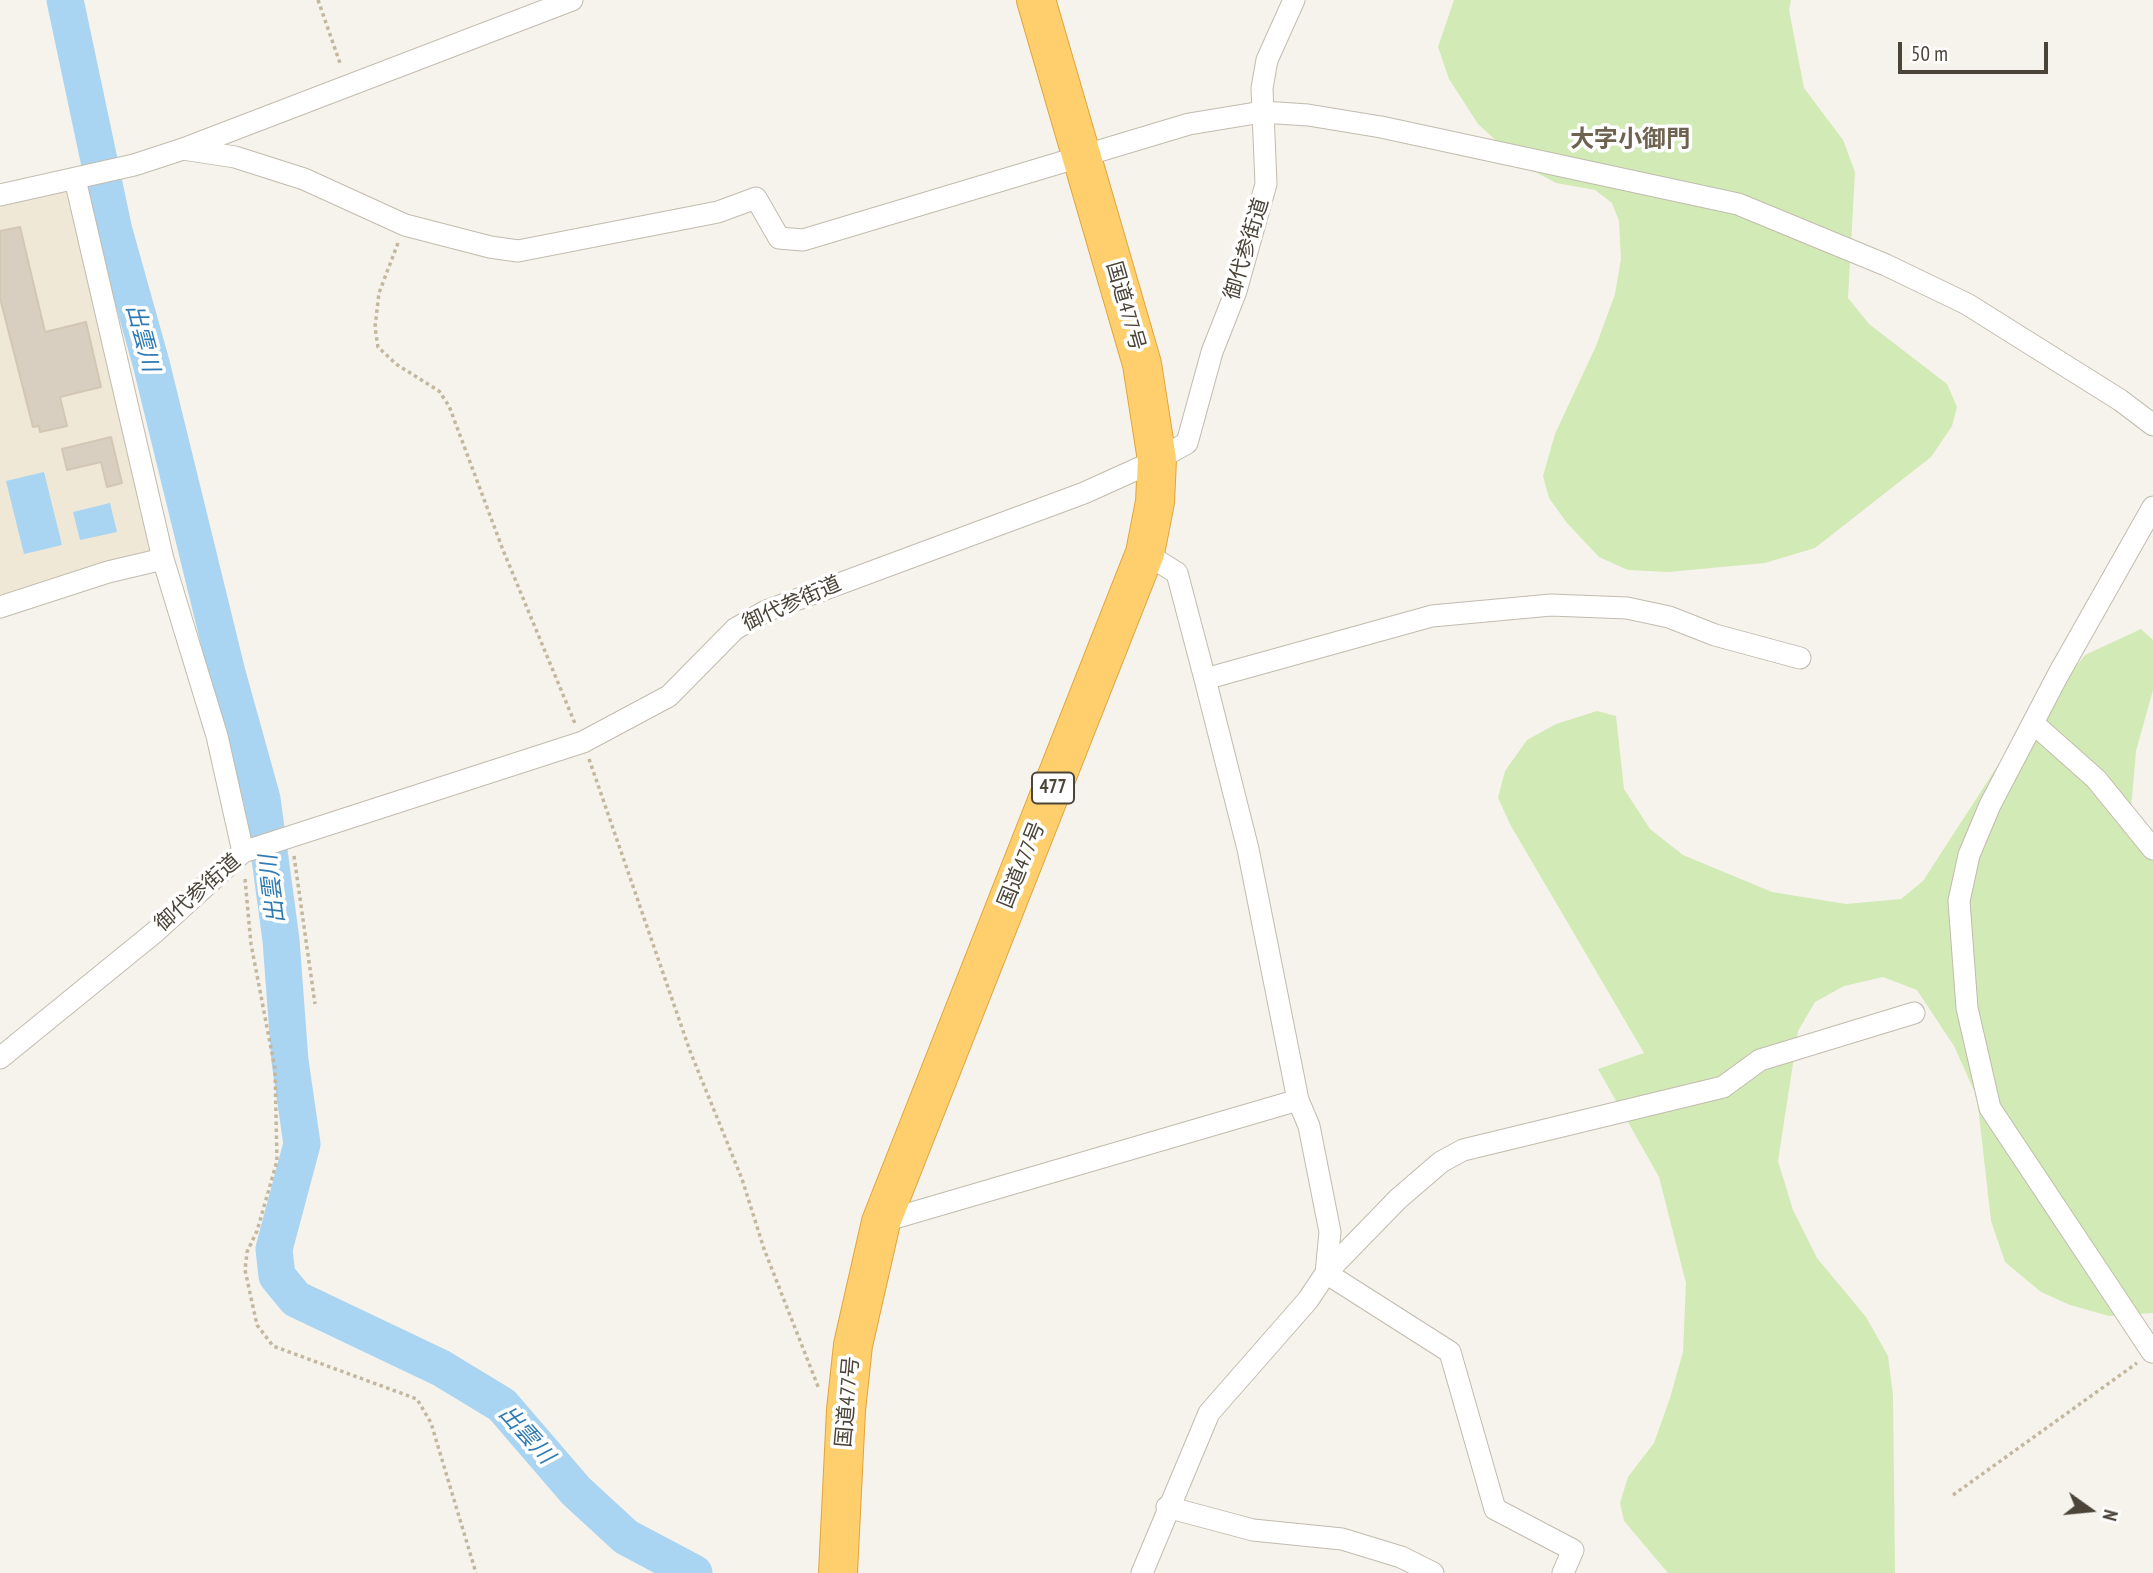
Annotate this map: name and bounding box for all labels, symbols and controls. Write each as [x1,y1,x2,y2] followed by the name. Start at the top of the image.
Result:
[1901,28,2052,72] scale bar
[1911,40,1948,67] text: 50 m
[1570,126,1690,154] district label: 大字小御門
[1220,195,1274,303] street label: 御代参街道
[1100,259,1150,353] street label: 国道477号
[120,301,164,375] water label: 出雲川
[739,571,845,637] street label: 御代参街道
[1032,772,1074,804] road number: 477
[993,818,1051,912] street label: 国道477号
[150,849,246,937] street label: 御代参街道
[255,853,291,925] water label: 出雲川
[831,1355,865,1449] street label: 国道477号
[493,1400,559,1470] water label: 出雲川
[2055,1475,2125,1545] north arrow
[2097,1507,2123,1523] text: N

